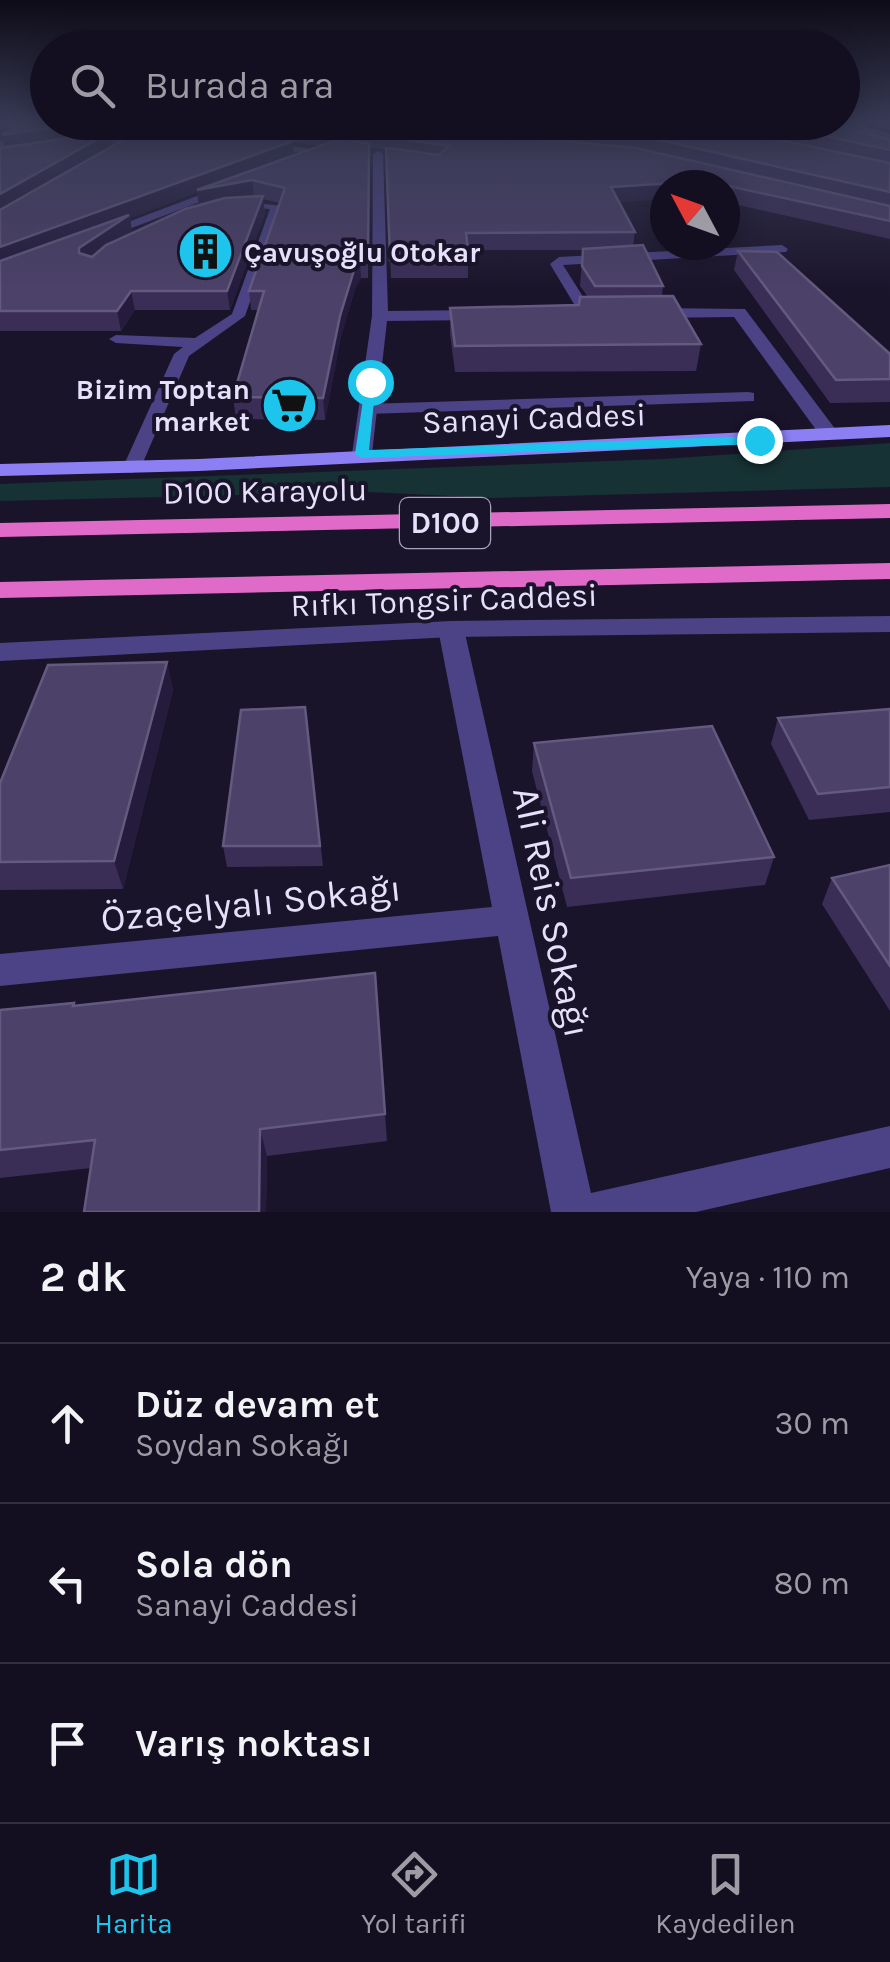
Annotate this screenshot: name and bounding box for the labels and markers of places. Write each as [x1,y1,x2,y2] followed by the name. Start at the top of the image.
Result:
[175,222,235,282] building icon: Çavuşoğlu Otokar
[244,236,480,269] place label: Çavuşoğlu Otokar
[76,373,250,438] place label: Bizim Toptan market
[259,375,319,435] supermarket icon: Bizim Toptan market

